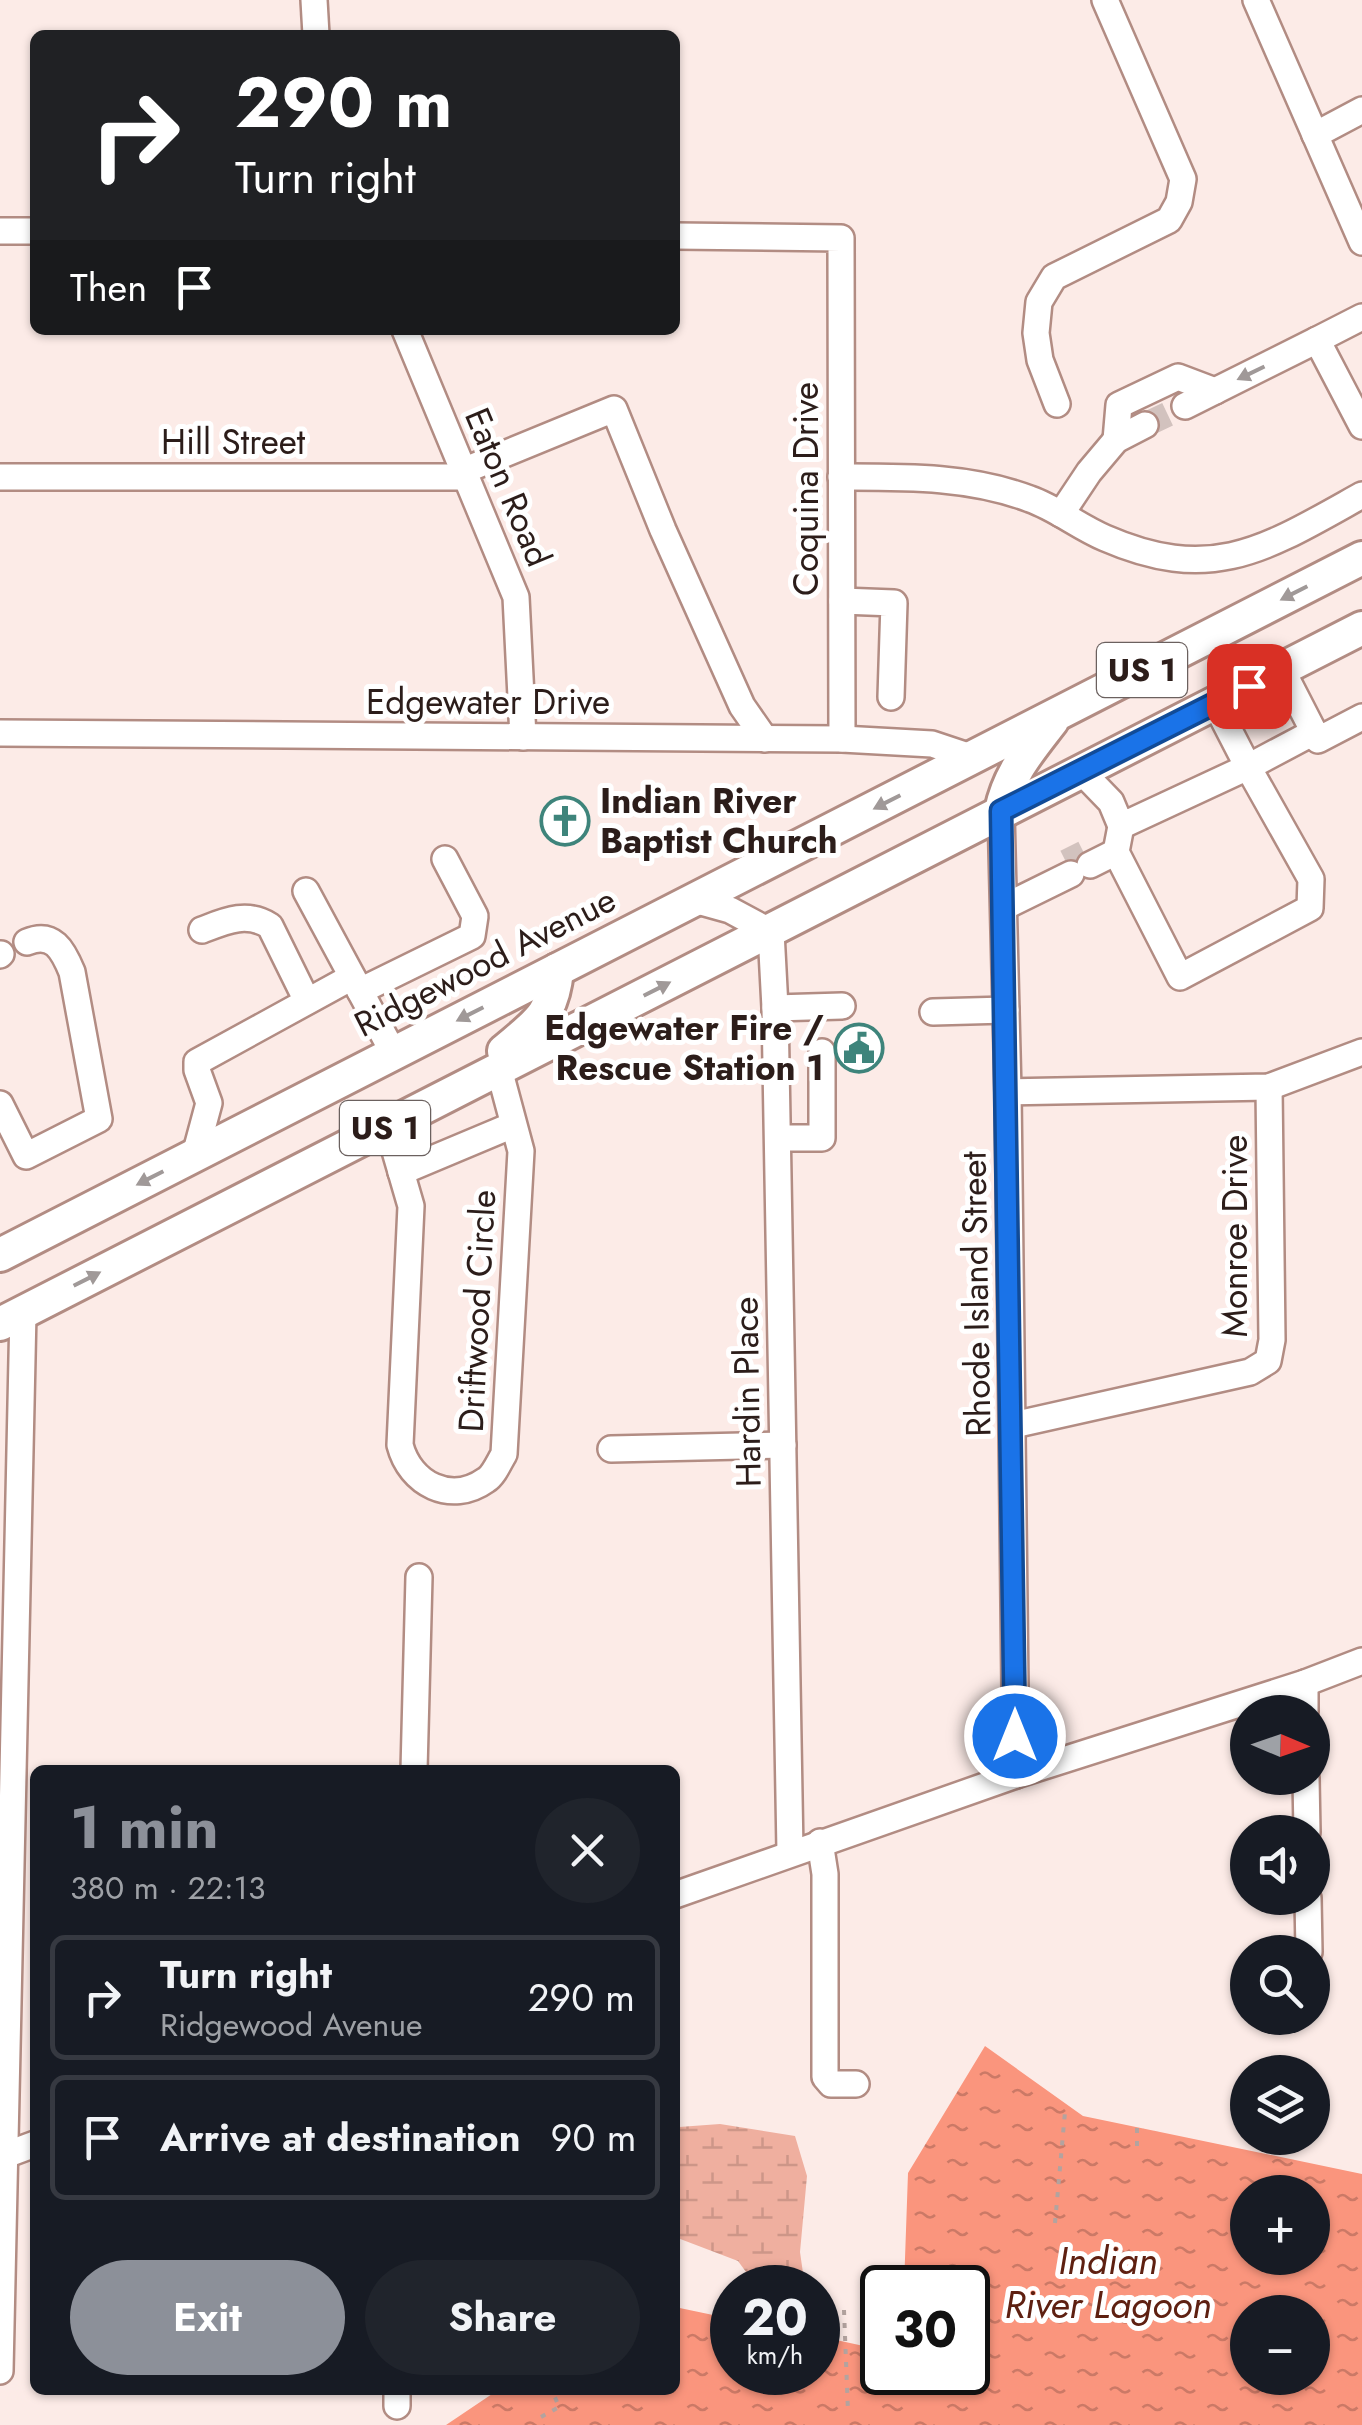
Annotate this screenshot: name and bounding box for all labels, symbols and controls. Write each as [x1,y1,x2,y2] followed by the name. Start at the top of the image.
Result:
[235,52,453,153] text: 290 m
[70,70,200,200] icon: right
[235,145,416,210] text: Turn right
[70,260,147,315] text: Then
[167,260,222,315] icon: arrive
[1236,364,1265,381] one-way arrow
[781,382,831,596] street label: Coquina Drive
[452,400,564,574] street label: Eaton Road
[161,417,306,467] street label: Hill Street
[1279,584,1308,601] one-way arrow
[1097,643,1187,697] road number: US 1
[1207,644,1292,729] pin
[1222,659,1277,714] icon: arrive
[366,677,610,727] street label: Edgewater Drive
[600,776,838,866] place label: Indian River Baptist Church
[872,793,901,810] one-way arrow
[539,795,591,847] church icon: Indian River Baptist Church
[346,875,624,1049] street label: Ridgewood Avenue
[643,981,672,998] one-way arrow
[544,1003,824,1093] place label: Edgewater Fire / Rescue Station 1
[456,1005,485,1022] one-way arrow
[833,1022,885,1074] public building icon: Edgewater Fire / Rescue Station 1
[340,1101,430,1155] road number: US 1
[1210,1135,1260,1337] street label: Monroe Drive
[949,1150,1003,1437] street label: Rhode Island Street
[135,1169,164,1186] one-way arrow
[446,1189,508,1433] street label: Driftwood Circle
[72,1271,101,1288] one-way arrow
[720,1296,774,1488] street label: Hardin Place
[963,1684,1067,1788] position arrow
[1230,1695,1330,1795] north arrow
[1230,1695,1330,2395] map controls
[70,1784,219,1871] text: 1 min
[535,1798,640,1903] button: close
[1230,1815,1330,1915] button: sound
[70,1865,265,1911] text: 380 m · 22:13
[1230,1935,1330,2035] button: search
[160,1947,332,2002] text: Turn right
[75,1970,130,2025] icon: right
[528,1970,635,2025] text: 290 m
[160,2002,422,2048] text: Ridgewood Avenue
[1230,2055,1330,2155] button: layers
[75,2110,130,2165] icon: arrive
[160,2110,521,2165] text: Arrive at destination
[551,2110,636,2165] text: 90 m
[1230,2175,1330,2275] button: +
[1004,2233,1212,2332] water label: Indian River Lagoon
[70,2260,345,2375] button: Exit
[365,2260,640,2375] button: Share
[860,2265,990,2395] speed limit sign: 30
[742,2281,808,2354] text: 20
[1230,2295,1330,2395] button: −
[747,2337,803,2373] text: km/h

